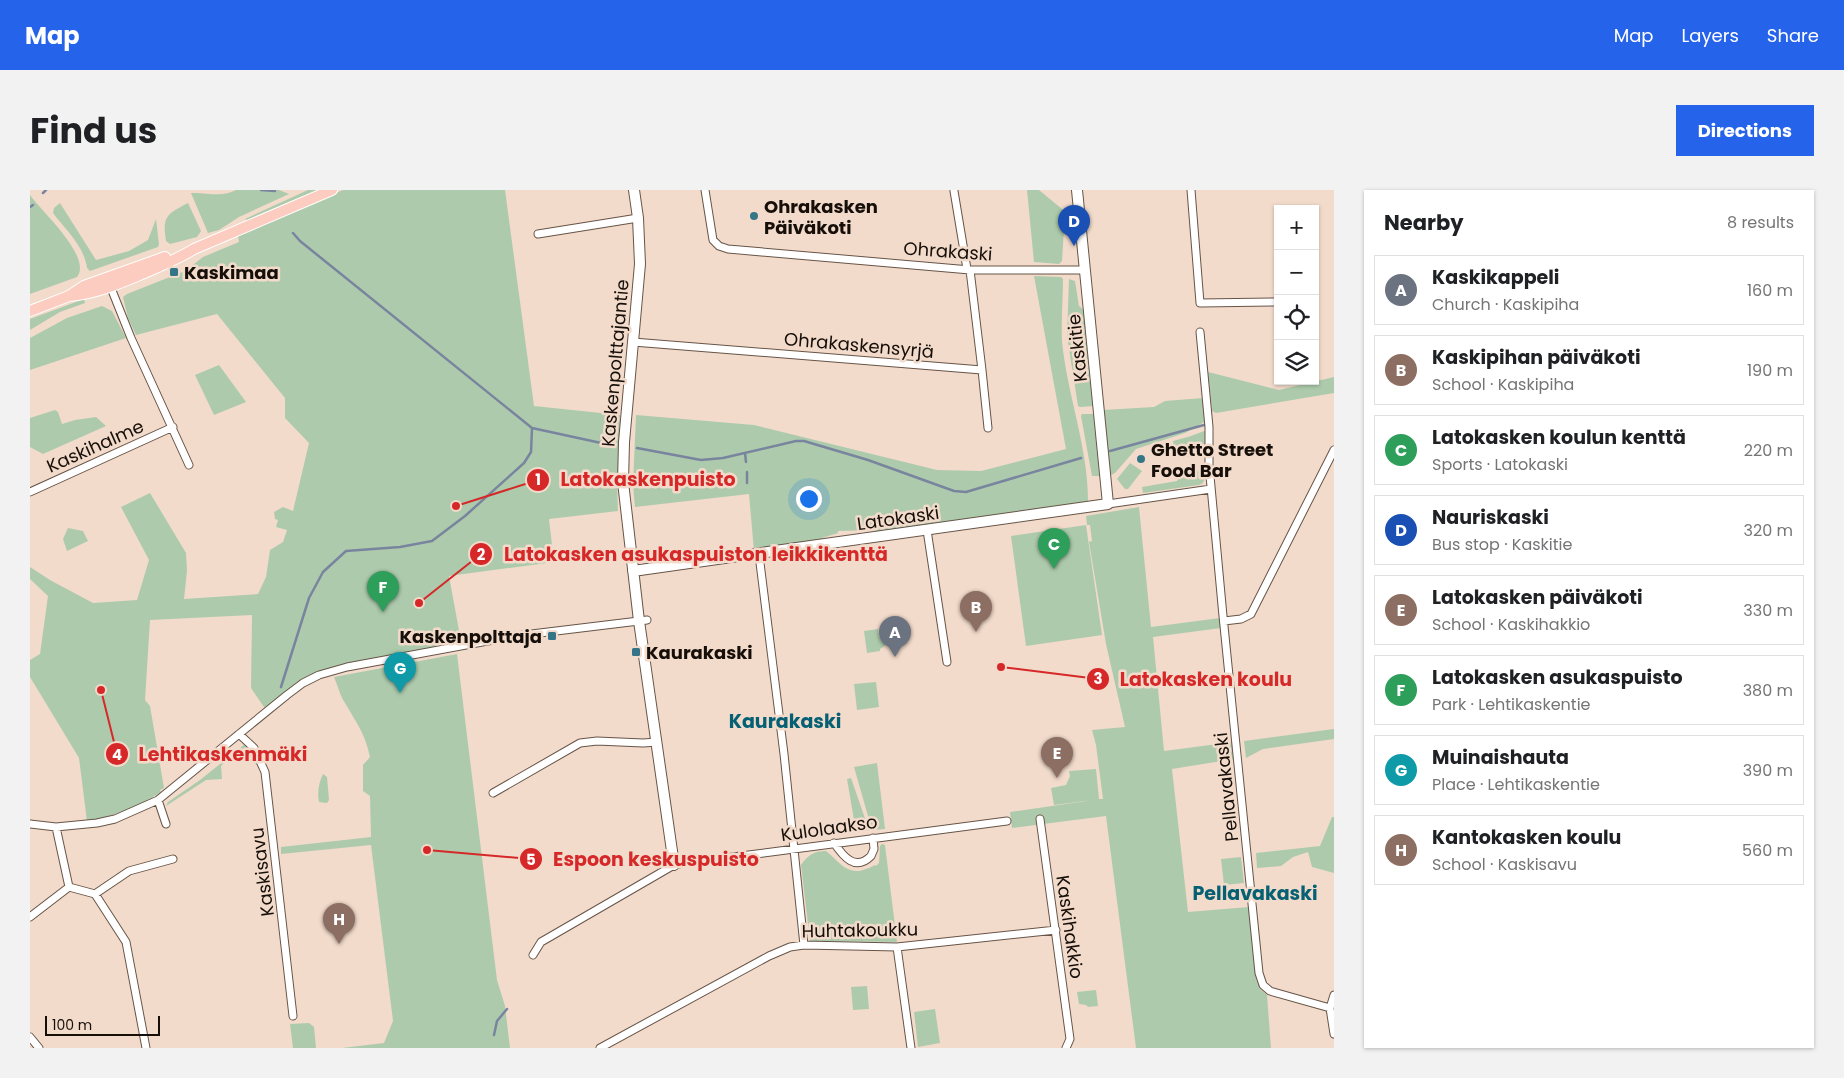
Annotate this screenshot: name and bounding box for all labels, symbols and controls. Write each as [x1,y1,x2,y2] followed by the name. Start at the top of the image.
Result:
[25,19,80,52] text: Map
[1614,23,1654,48] text: Map
[1682,23,1739,48] text: Layers
[1767,23,1819,48] text: Share
[1676,105,1814,156] button: Directions
[30,106,157,155] text: Find us
[764,194,878,240] place label: Ohrakasken Päiväkoti
[1058,205,1090,246] pin: D
[1274,205,1319,385] map controls
[1274,205,1319,250] button: +
[1384,208,1464,237] text: Nearby
[748,210,760,222] marker: Ohrakasken Päiväkoti
[1727,211,1794,234] text: 8 results
[903,235,993,267] street label: Ohrakaski
[1274,250,1319,295] button: −
[184,260,279,285] place label: Kaskimaa
[1432,264,1559,291] text: Kaskikappeli
[168,266,180,278] marker: Kaskimaa
[595,278,635,448] street label: Kaskenpolttajantie
[1395,279,1407,302] text: A
[1747,279,1793,302] text: 160 m
[1432,293,1579,316] text: Church · Kaskipiha
[1274,295,1319,340] button: locate
[1061,313,1093,383] street label: Kaskitie
[783,326,935,364] street label: Ohrakaskensyrjä
[1274,340,1319,385] button: layers
[1432,344,1641,371] text: Kaskipihan päiväkoti
[1396,359,1406,382] text: B
[1747,359,1793,382] text: 190 m
[1432,373,1574,396] text: School · Kaskipiha
[42,413,148,479] street label: Kaskihalme
[1432,424,1686,451] text: Latokasken koulun kenttä
[1151,437,1273,483] place label: Ghetto Street Food Bar
[1395,439,1407,462] text: C
[1744,439,1793,462] text: 220 m
[1135,453,1147,465] marker: Ghetto Street Food Bar
[1432,453,1568,476] text: Sports · Latokaski
[525,463,745,497] callout: Latokaskenpuisto
[560,466,736,493] text: Latokaskenpuisto
[535,469,541,490] text: 1
[796,486,822,512] your location
[855,500,941,536] street label: Latokaski
[1432,504,1549,531] text: Nauriskaski
[1395,519,1407,542] text: D
[1744,519,1793,542] text: 320 m
[1038,528,1070,569] pin: C
[1432,533,1572,556] text: Bus stop · Kaskitie
[469,537,898,571] callout: Latokasken asukaspuiston leikkikenttä
[504,541,888,568] text: Latokasken asukaspuiston leikkikenttä
[477,544,486,565] text: 2
[367,571,399,612] pin: F
[1432,584,1643,611] text: Latokasken päiväkoti
[960,591,992,632] pin: B
[1397,599,1405,622] text: E
[1743,599,1793,622] text: 330 m
[1432,613,1590,636] text: School · Kaskihakkio
[879,616,911,657] pin: A
[399,624,542,649] place label: Kaskenpolttaja
[546,630,558,642] marker: Kaskenpolttaja
[646,640,753,665] place label: Kaurakaski
[630,646,642,658] marker: Kaurakaski
[384,652,416,693] pin: G
[1085,662,1303,696] callout: Latokasken koulu
[1432,664,1683,691] text: Latokasken asukaspuisto
[1120,666,1292,693] text: Latokasken koulu
[1093,668,1103,689] text: 3
[1397,679,1405,702] text: F
[1743,679,1793,702] text: 380 m
[1432,693,1591,716] text: Park · Lehtikaskentie
[729,708,841,735] district label: Kaurakaski
[1208,731,1244,843] street label: Pellavakaski
[104,737,318,771] callout: Lehtikaskenmäki
[1041,737,1073,778] pin: E
[139,741,307,768] text: Lehtikaskenmäki
[112,744,122,765] text: 4
[1432,744,1569,771] text: Muinaishauta
[1395,759,1407,782] text: G
[1743,759,1793,782] text: 390 m
[1432,773,1600,796] text: Place · Lehtikaskentie
[779,809,879,847] street label: Kulolaakso
[1432,824,1621,851] text: Kantokasken koulu
[244,826,280,918] street label: Kaskisavu
[1395,839,1407,862] text: H
[1742,839,1793,862] text: 560 m
[519,842,769,876] callout: Espoon keskuspuisto
[553,846,759,873] text: Espoon keskuspuisto
[526,849,536,870] text: 5
[1432,853,1577,876] text: School · Kaskisavu
[1050,874,1090,980] street label: Kaskihakkio
[1192,880,1318,907] district label: Pellavakaski
[323,903,355,944] pin: H
[801,916,919,944] street label: Huhtakoukku
[45,1013,160,1036] scale bar
[52,1015,92,1035] text: 100 m

